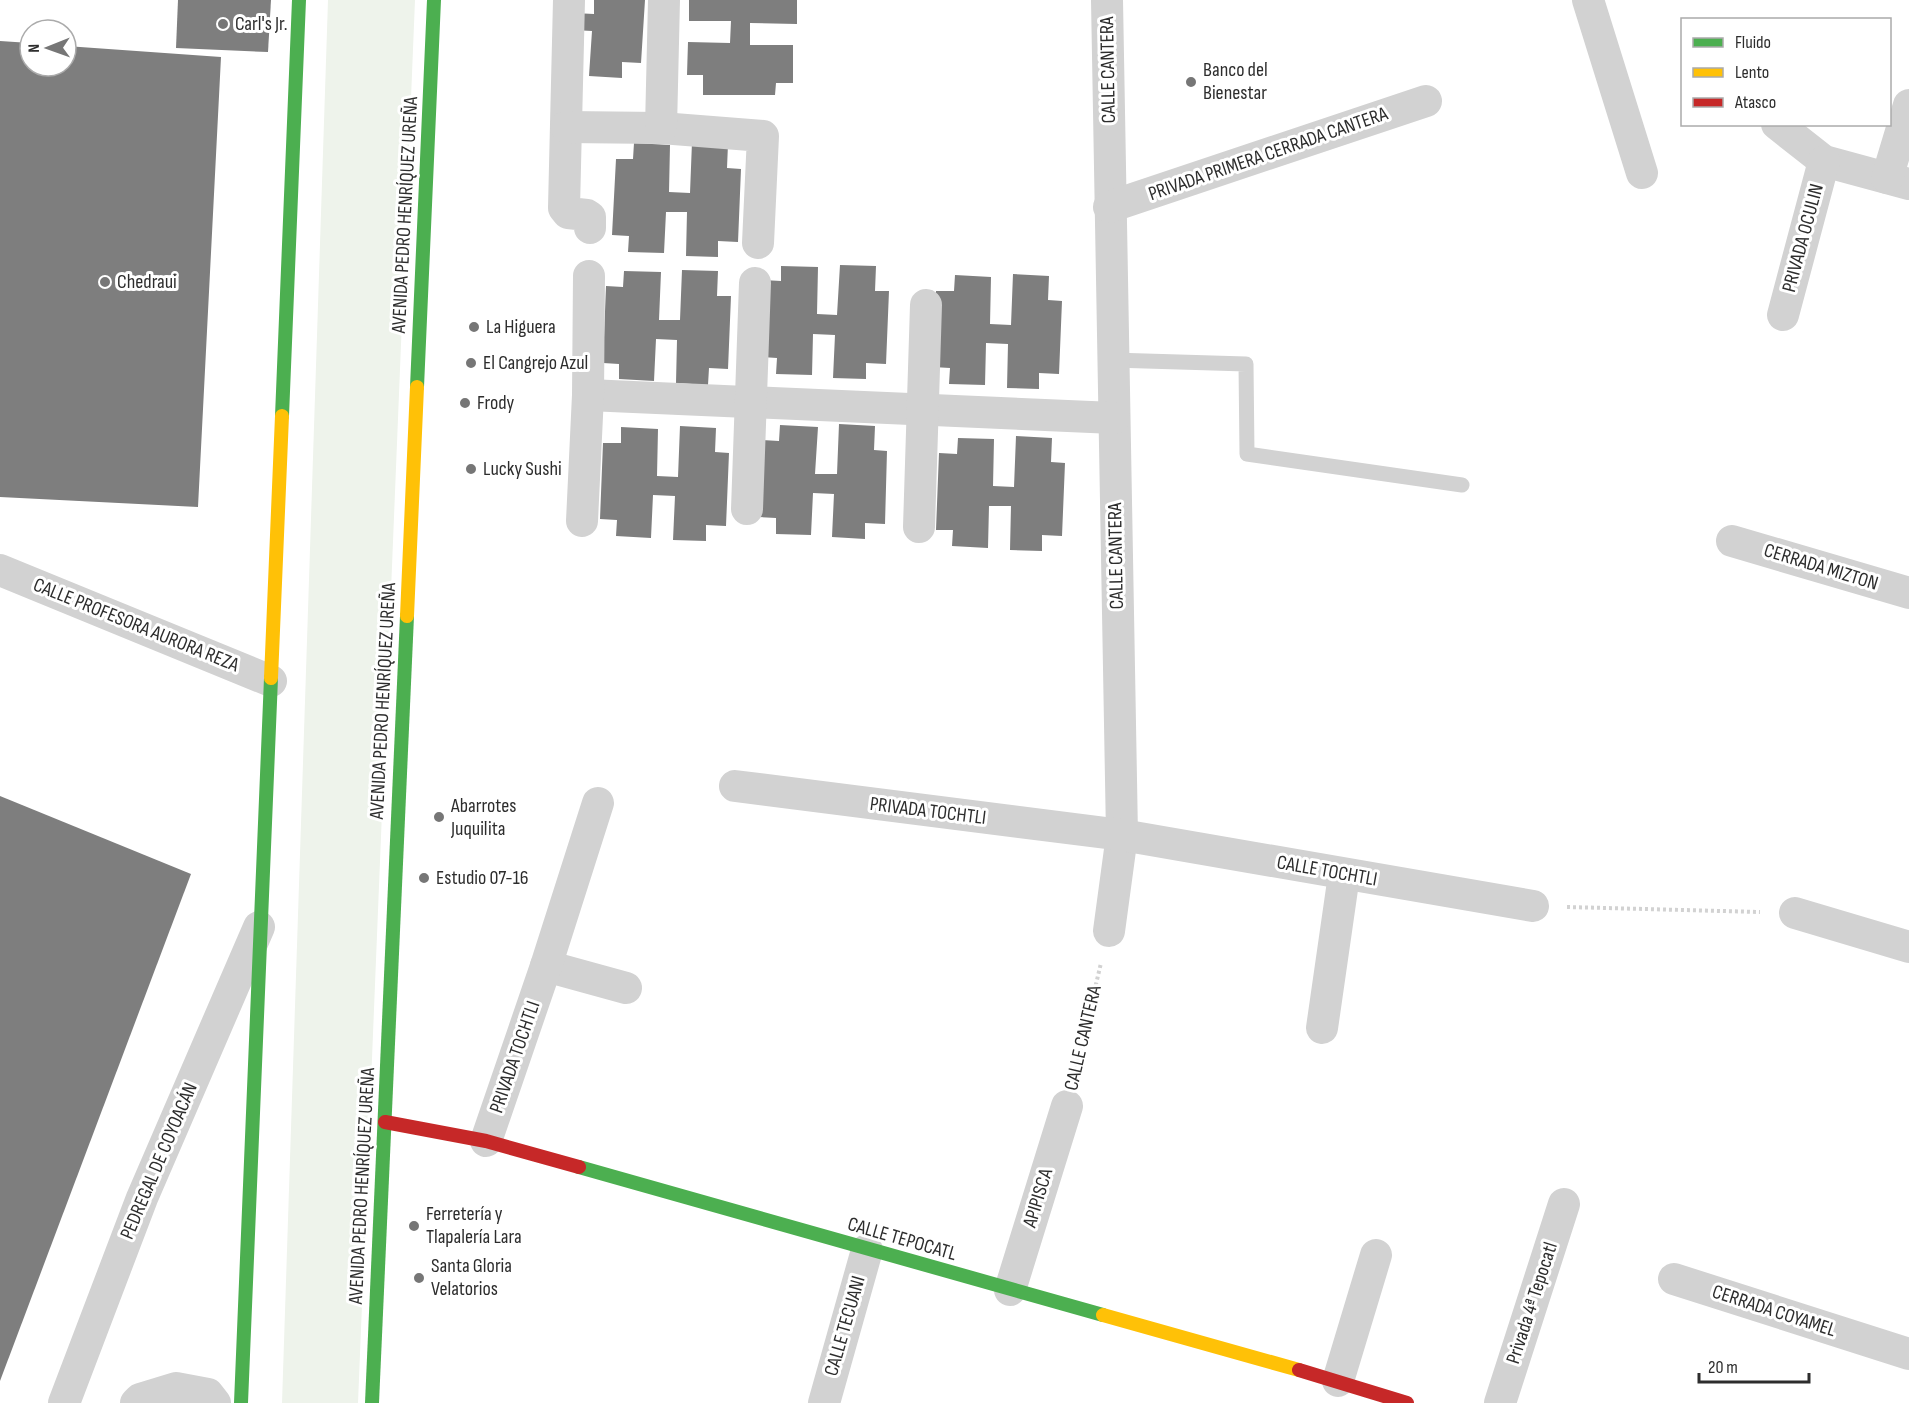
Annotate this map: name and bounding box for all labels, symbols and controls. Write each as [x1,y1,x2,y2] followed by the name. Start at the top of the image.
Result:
[235,12,288,36] place label: Carl's Jr.
[1095,16,1121,124] street label: CALLE CANTERA
[216,17,230,31] marker: Carl's Jr.
[18,18,78,78] north arrow
[1681,18,1891,126] legend
[1735,32,1771,53] text: Fluido
[25,44,44,53] text: N
[1203,58,1268,105] place label: Banco del Bienestar
[1735,62,1769,83] text: Lento
[1184,75,1198,89] marker: Banco del Bienestar
[1734,92,1776,113] text: Atasco
[387,96,423,335] street label: AVENIDA PEDRO HENRÍQUEZ UREÑA
[1145,102,1391,206] street label: PRIVADA PRIMERA CERRADA CANTERA
[1777,181,1829,295] street label: PRIVADA OCULIN
[117,270,177,294] place label: Chedraui
[98,275,112,289] marker: Chedraui
[486,315,556,339] place label: La Higuera
[467,320,481,334] marker: La Higuera
[483,351,588,375] place label: El Cangrejo Azul
[464,356,478,370] marker: El Cangrejo Azul
[477,391,515,415] place label: Frody
[458,396,472,410] marker: Frody
[483,457,562,481] place label: Lucky Sushi
[464,462,478,476] marker: Lucky Sushi
[1103,502,1129,610] street label: CALLE CANTERA
[1761,538,1881,596] street label: CERRADA MIZTON
[30,573,243,677] street label: CALLE PROFESORA AURORA REZA
[365,582,401,821] street label: AVENIDA PEDRO HENRÍQUEZ UREÑA
[868,792,988,830] street label: PRIVADA TOCHTLI
[450,794,516,841] place label: Abarrotes Juquilita
[432,810,446,824] marker: Abarrotes Juquilita
[1275,850,1379,892] street label: CALLE TOCHTLI
[436,866,528,890] place label: Estudio 07-16
[417,871,431,885] marker: Estudio 07-16
[1059,983,1107,1093] street label: CALLE CANTERA
[485,998,545,1116] street label: PRIVADA TOCHTLI
[344,1067,380,1306] street label: AVENIDA PEDRO HENRÍQUEZ UREÑA
[115,1079,203,1243] street label: PEDREGAL DE COYOACÁN
[1017,1165,1058,1231] street label: APIPISCA
[426,1202,522,1249] place label: Ferretería y Tlapalería Lara
[845,1212,960,1266] street label: CALLE TEPOCATL
[407,1219,421,1233] marker: Ferretería y Tlapalería Lara
[1501,1239,1563,1367] street label: Privada 4ª Tepocatl
[431,1254,512,1301] place label: Santa Gloria Velatorios
[412,1271,426,1285] marker: Santa Gloria Velatorios
[819,1273,871,1379] street label: CALLE TECUANI
[1709,1280,1840,1342] street label: CERRADA COYAMEL
[1699,1346,1808,1384] scale bar
[1708,1357,1738,1378] text: 20 m

